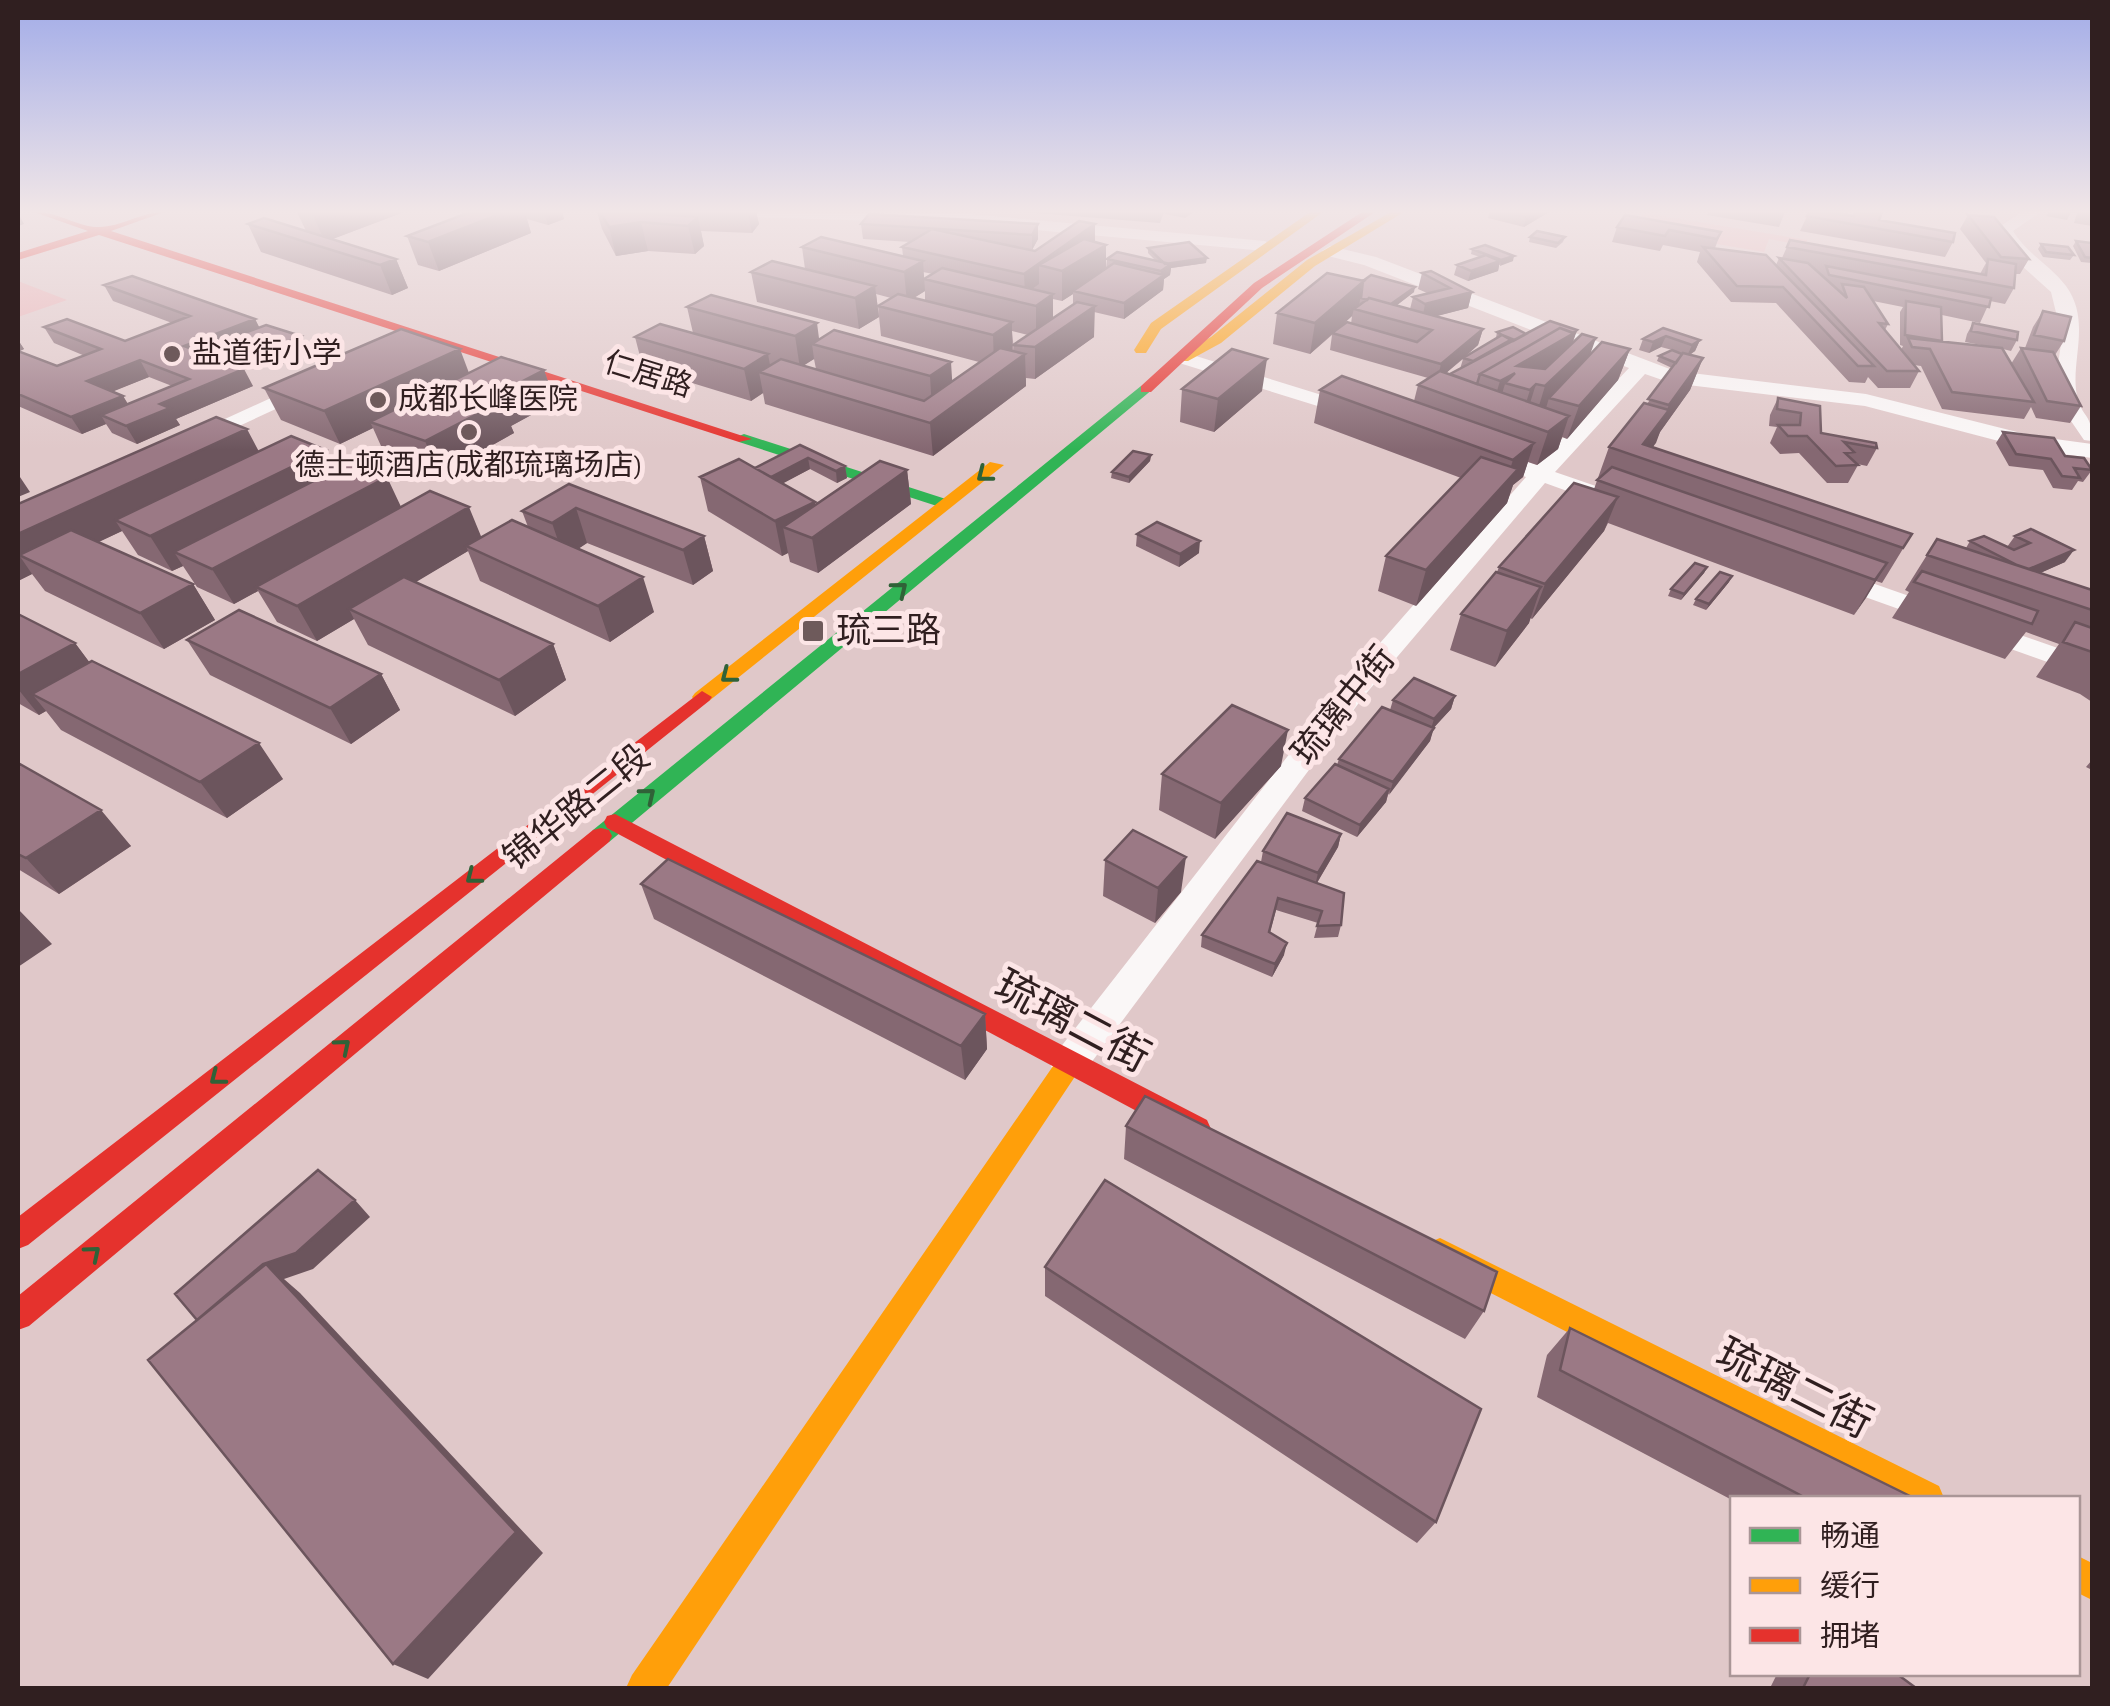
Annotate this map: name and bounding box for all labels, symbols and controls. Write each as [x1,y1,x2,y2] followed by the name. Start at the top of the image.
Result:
[192,337,342,369] place label: 盐道街小学
[161,343,183,365] marker: 盐道街小学
[601,346,696,403] street label: 仁居路
[398,383,578,415] place label: 成都长峰医院
[367,389,389,411] marker: 成都长峰医院
[458,421,480,443] marker: 德士顿酒店(成都琉璃场店)
[295,449,643,481] place label: 德士顿酒店(成都琉璃场店)
[977,463,995,481] one-way arrow
[888,583,906,601] one-way arrow
[836,612,941,649] place label: 琉三路
[800,618,826,644] marker: 琉三路
[1285,639,1402,771] street label: 琉璃中街
[721,664,739,682] one-way arrow
[497,738,656,877] street label: 锦华路二段
[637,789,655,807] one-way arrow
[466,865,484,883] one-way arrow
[988,962,1157,1080] street label: 琉璃二街
[332,1040,350,1058] one-way arrow
[211,1066,229,1084] one-way arrow
[81,1247,99,1265] one-way arrow
[1710,1330,1879,1446] street label: 琉璃二街
[1730,1496,2080,1676] legend
[1820,1520,1880,1552] text: 畅通
[1820,1570,1880,1602] text: 缓行
[1820,1620,1880,1652] text: 拥堵

